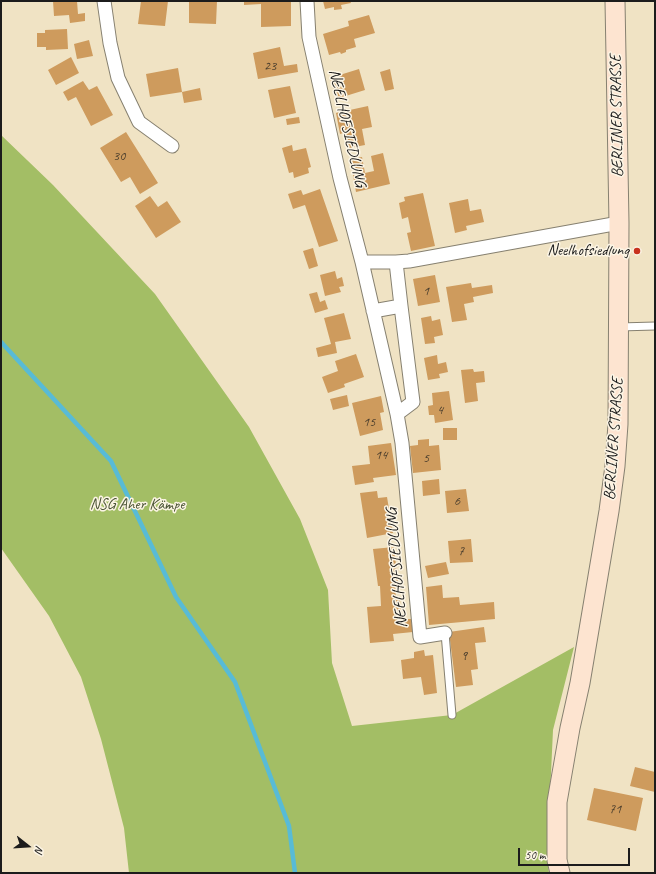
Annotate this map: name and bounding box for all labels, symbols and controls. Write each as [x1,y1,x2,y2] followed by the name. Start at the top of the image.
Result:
[606,54,628,178] street label: BERLINER STRASSE
[264,58,276,74] house number: 23
[324,67,370,189] street label: NEELHOFSIEDLUNG
[113,148,125,164] house number: 30
[547,241,629,261] place label: Neelhofsiedlung
[632,246,642,256] marker: Neelhofsiedlung
[423,283,429,299] house number: 1
[600,377,628,501] street label: BERLINER STRASSE
[437,402,443,418] house number: 4
[363,414,375,430] house number: 15
[375,447,387,463] house number: 14
[423,450,429,466] house number: 5
[454,493,460,509] house number: 6
[90,495,184,515] park label: NSG Aher Kämpe
[382,507,412,629] street label: NEELHOFSIEDLUNG
[458,543,464,559] house number: 7
[461,648,467,664] house number: 9
[609,801,621,817] house number: 71
[8,826,48,866] north arrow
[520,840,632,866] scale bar
[32,844,47,855] text: N
[525,847,545,863] text: 50 m

